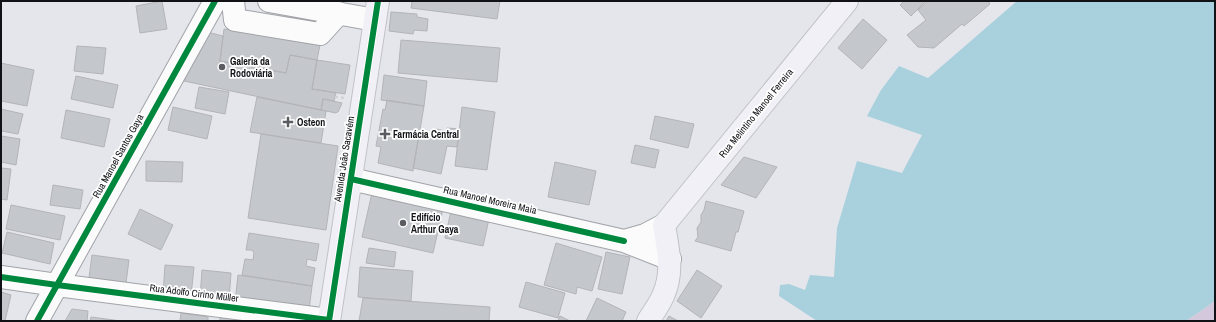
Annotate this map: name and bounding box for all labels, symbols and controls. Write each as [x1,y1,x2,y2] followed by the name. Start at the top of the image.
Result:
[230,55,273,80] place label: Galeria da Rodoviária
[217,62,227,72] marker: Galeria da Rodoviária
[716,65,796,160] street label: Rua Melintino Manoel Ferreira
[90,111,147,200] street label: Rua Manoel Santos Gaya
[331,115,357,204] street label: Avenida João Sacavém
[282,116,294,128] marker: Osteon
[297,116,325,129] place label: Osteon
[393,128,459,141] place label: Farmácia Central
[380,129,390,139] marker: Farmácia Central
[442,183,538,217] street label: Rua Manoel Moreira Maia
[411,211,459,236] place label: Edifício Arthur Gaya
[398,218,408,228] marker: Edifício Arthur Gaya
[149,281,239,305] street label: Rua Adolfo Cirino Müller

